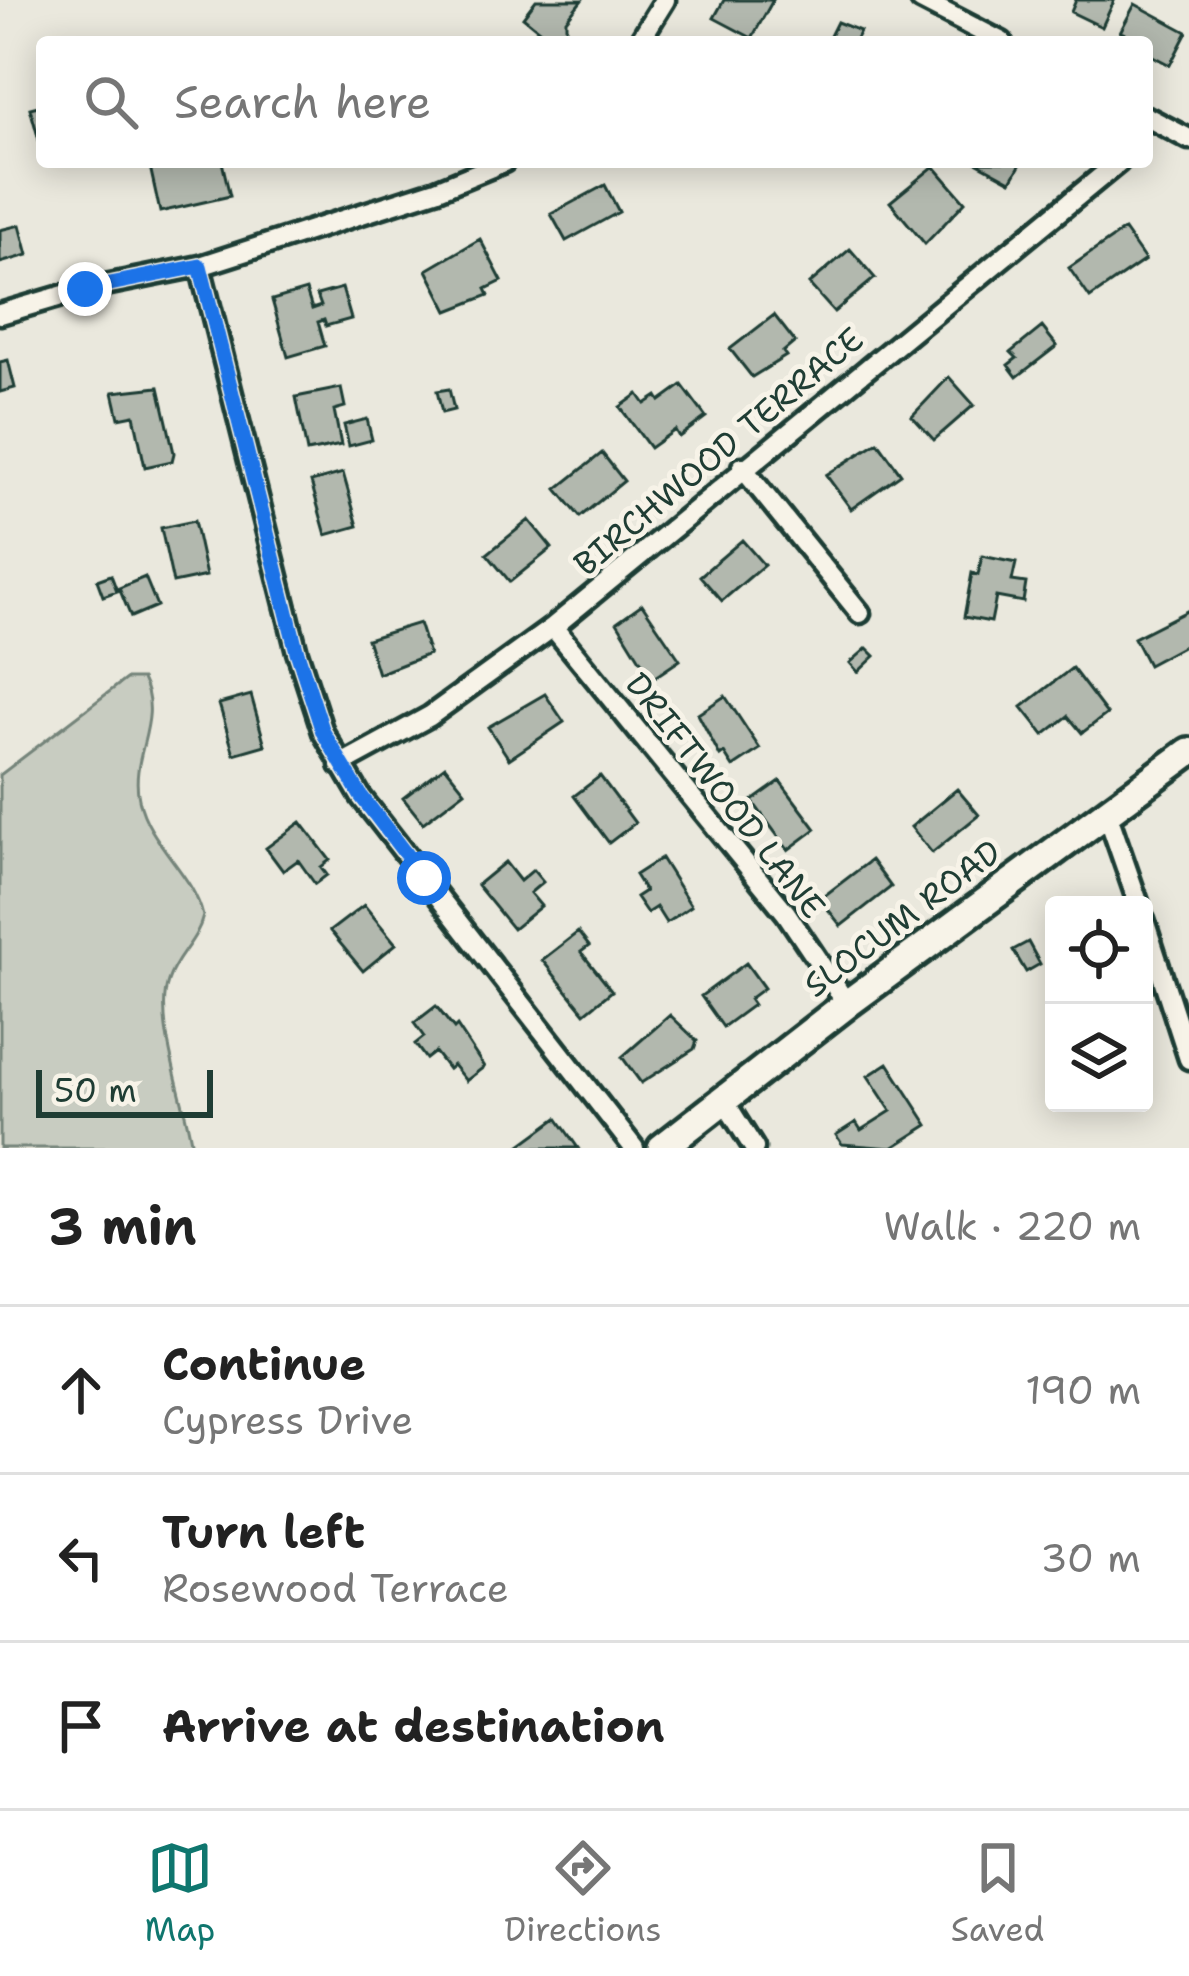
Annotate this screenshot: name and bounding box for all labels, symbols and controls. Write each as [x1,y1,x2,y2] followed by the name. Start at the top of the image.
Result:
[36,36,1153,168] search box
[78,69,144,135] icon: search
[174,72,431,132] text: Search here
[58,262,112,316] route end
[564,317,873,586] street label: BIRCHWOOD TERRACE
[615,663,836,928] street label: DRIFTWOOD LANE
[795,830,1010,1007] street label: SLOCUM ROAD
[397,851,451,905] route start
[1045,896,1153,1112] map controls
[1045,896,1153,1004] button: locate
[1045,1004,1153,1112] button: layers
[36,1064,213,1117] scale bar
[54,1068,137,1113] text: 50 m
[48,1192,197,1260] text: 3 min
[884,1200,1141,1252] text: Walk · 220 m
[162,1334,366,1394] text: Continue
[48,1357,114,1423] icon: ahead
[1025,1364,1141,1416] text: 190 m
[162,1394,413,1446] text: Cypress Drive
[162,1502,365,1562] text: Turn left
[48,1525,114,1591] icon: left
[1040,1532,1141,1584] text: 30 m
[162,1562,509,1614] text: Rosewood Terrace
[48,1693,114,1759] icon: arrive
[162,1696,665,1756] text: Arrive at destination
[145,1835,215,1952] tab: Map
[504,1835,662,1952] tab: Directions
[951,1835,1044,1952] tab: Saved

